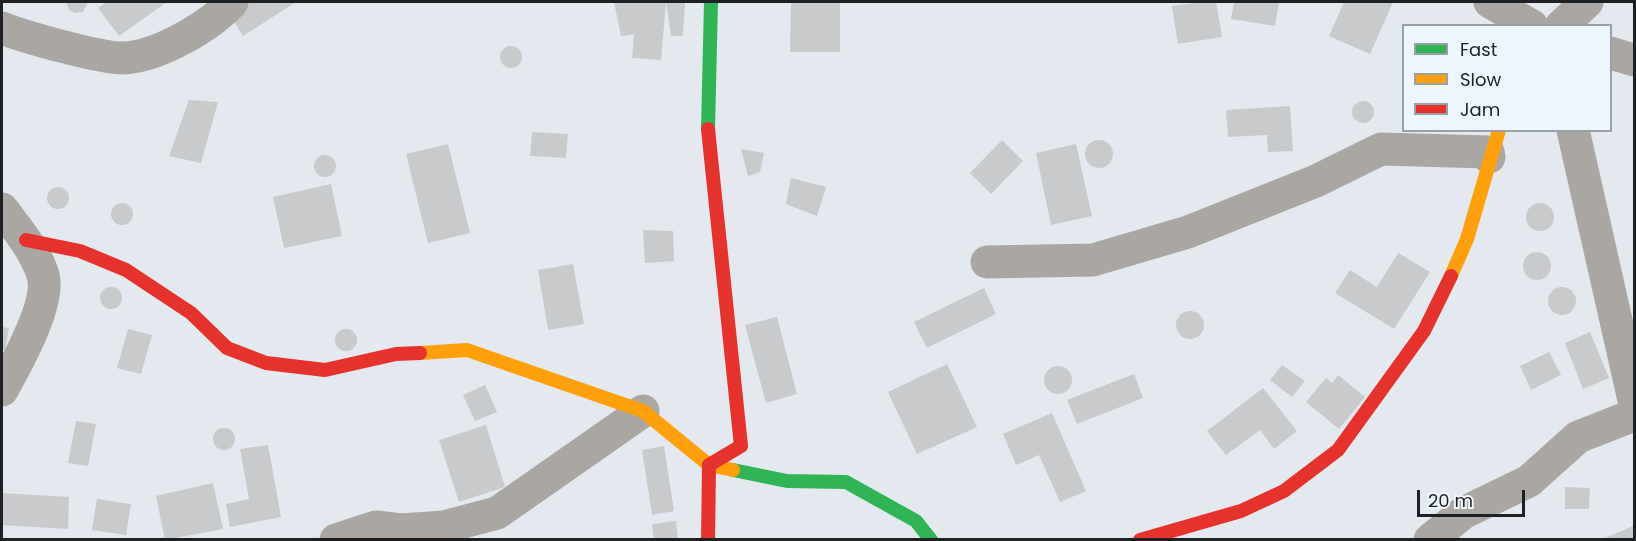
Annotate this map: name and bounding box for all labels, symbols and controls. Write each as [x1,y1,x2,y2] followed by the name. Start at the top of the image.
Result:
[1402,24,1612,132] legend
[1460,37,1497,62] text: Fast
[1460,67,1501,92] text: Slow
[1460,97,1500,122] text: Jam
[1420,478,1528,516] scale bar
[1428,488,1473,513] text: 20 m

